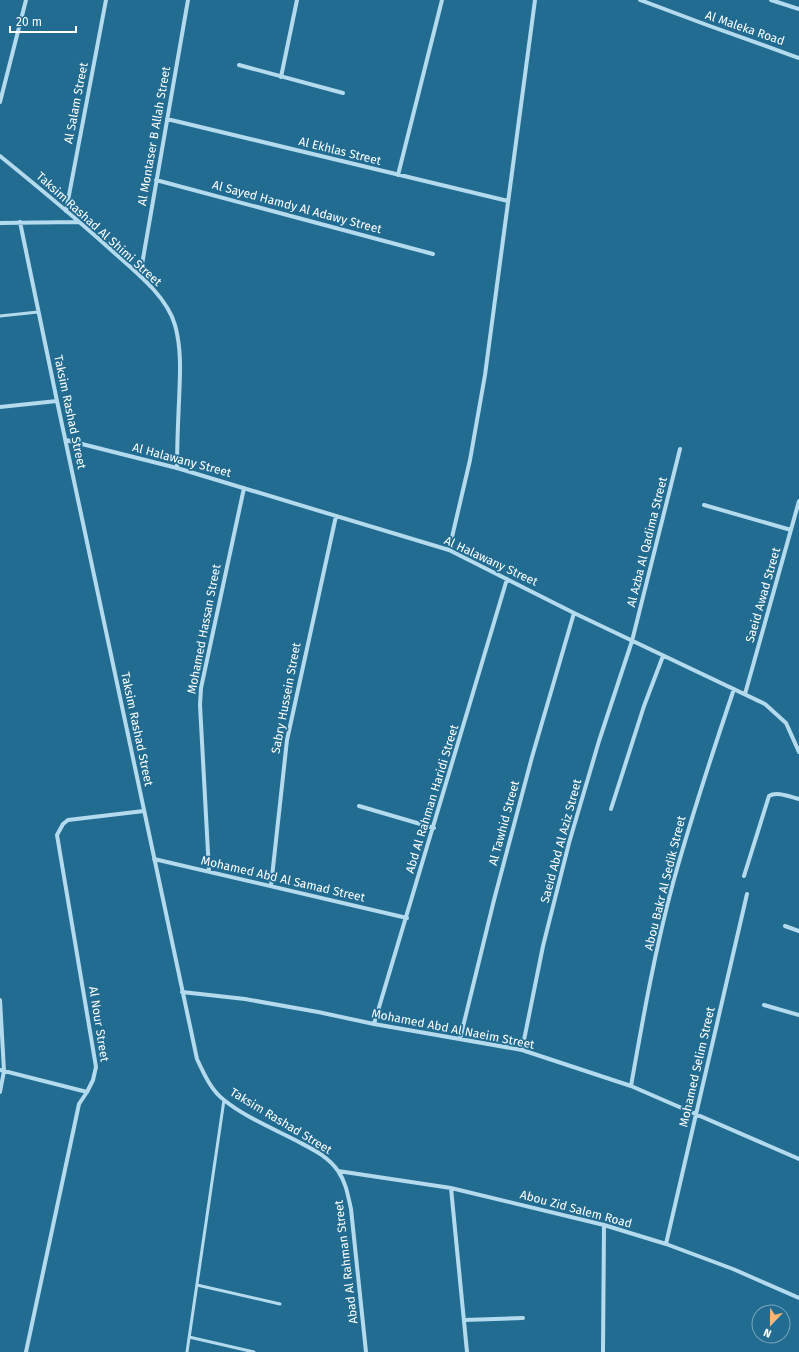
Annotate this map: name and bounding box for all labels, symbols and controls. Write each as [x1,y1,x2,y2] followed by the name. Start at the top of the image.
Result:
[10,8,76,34] scale bar
[704,8,786,48] street label: Al Maleka Road
[16,15,42,29] text: 20 m
[61,61,91,145] street label: Al Salam Street
[135,65,173,207] street label: Al Montaser B Allah Street
[297,134,383,168] street label: Al Ekhlas Street
[34,169,165,289] street label: Taksim Rashad Al Shimi Street
[211,178,384,237] street label: Al Sayed Hamdy Al Adawy Street
[51,354,89,471] street label: Taksim Rashad Street
[131,440,234,480] street label: Al Halawany Street
[624,475,670,609] street label: Al Azba Al Qadima Street
[442,533,541,589] street label: Al Halawany Street
[743,545,783,644] street label: Saeid Awad Street
[185,562,224,695] street label: Mohamed Hassan Street
[268,641,304,755] street label: Sabry Hussein Street
[118,671,156,788] street label: Taksim Rashad Street
[403,722,461,875] street label: Abd Al Rahman Haridi Street
[538,777,584,905] street label: Saeid Abd Al Aziz Street
[486,778,522,867] street label: Al Tawhid Street
[642,814,689,952] street label: Abou Bakr Al Sedik Street
[200,853,367,905] street label: Mohamed Abd Al Samad Street
[86,985,112,1063] street label: Al Nour Street
[676,1005,718,1129] street label: Mohamed Selim Street
[370,1006,536,1052] street label: Mohamed Abd Al Naeim Street
[228,1085,335,1157] street label: Taksim Rashad Street
[519,1187,633,1231] street label: Abou Zid Salem Road
[331,1199,361,1325] street label: Abad Al Rahman Street
[751,1304,791,1344] north arrow
[762,1325,773,1340] text: N

